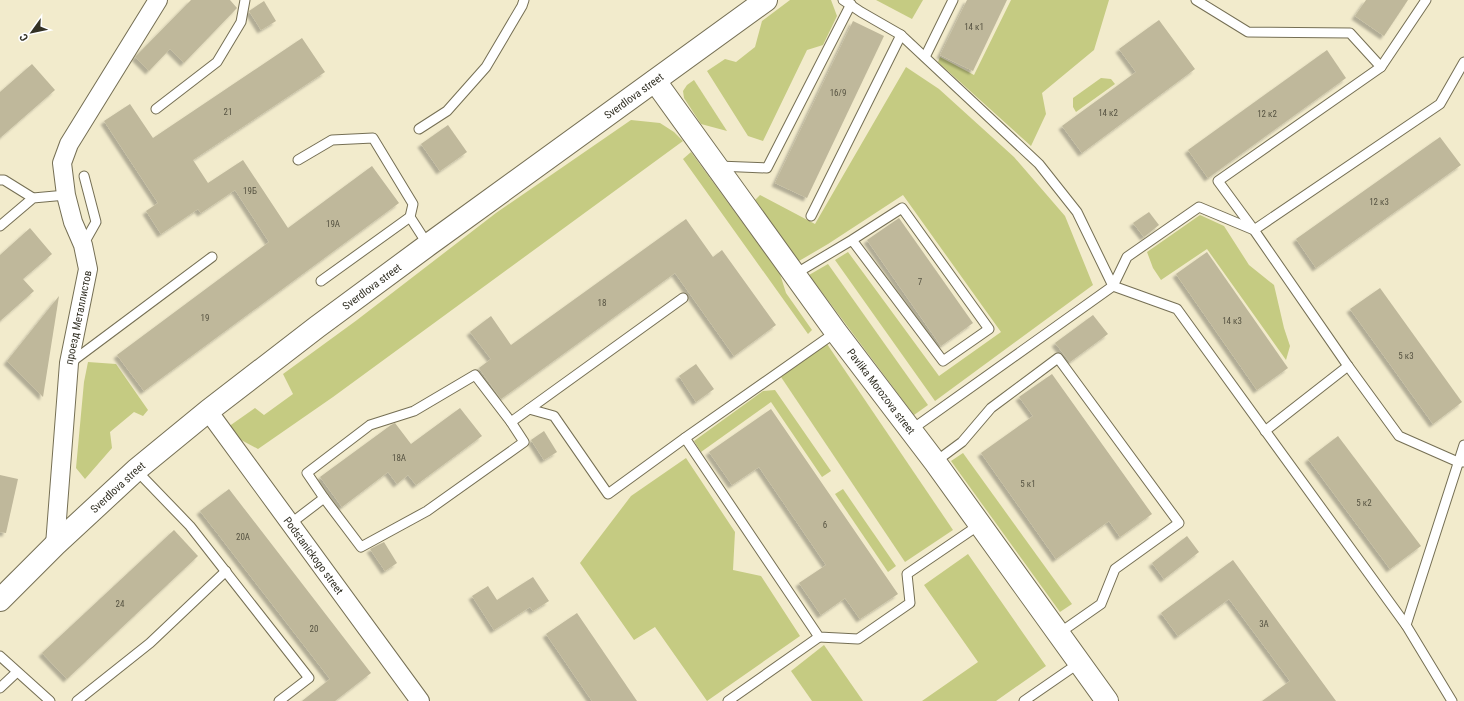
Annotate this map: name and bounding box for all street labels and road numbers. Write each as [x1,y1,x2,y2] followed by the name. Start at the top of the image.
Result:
[602,71,666,122] street label: Sverdlova street
[340,261,404,313] street label: Sverdlova street
[63,269,95,366] street label: проезд Металлистов
[844,346,917,437] street label: Pavlika Morozova street
[88,459,148,516] street label: Sverdlova street
[281,515,346,597] street label: Podstanickogo street

